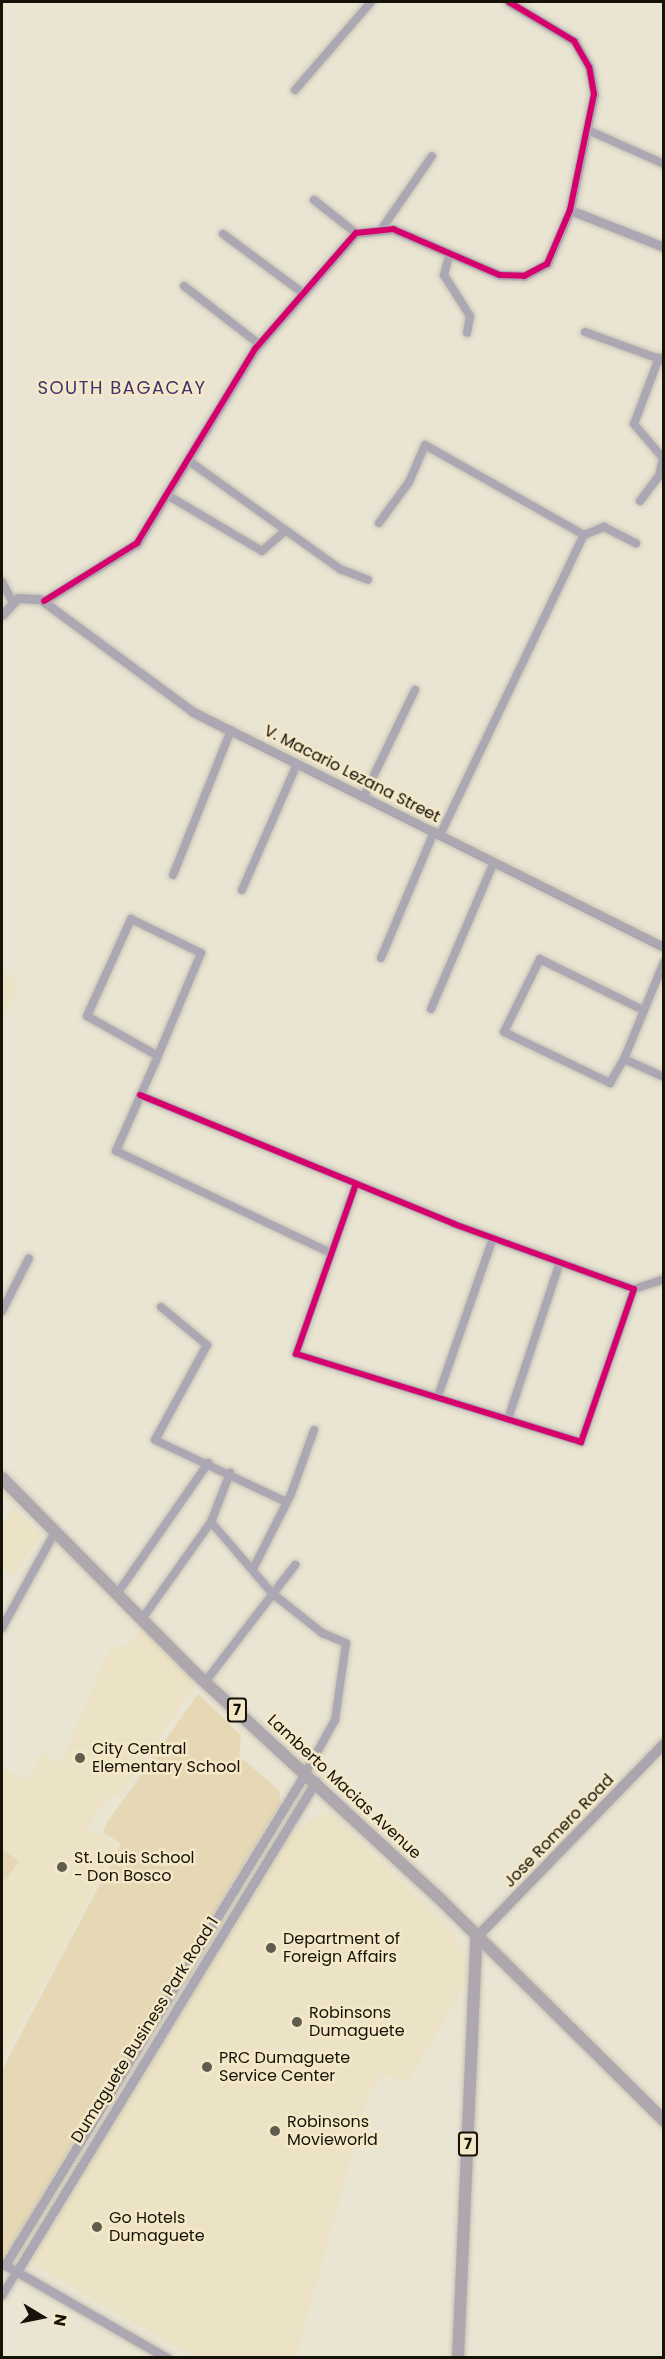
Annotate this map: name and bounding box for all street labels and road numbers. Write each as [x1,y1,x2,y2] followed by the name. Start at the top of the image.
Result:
[261,721,443,827] street label: V. Macario Lezana Street
[226,1698,248,1722] road number: 7
[263,1711,425,1863] street label: Lamberto Macias Avenue
[500,1770,618,1892] street label: Jose Romero Road
[67,1913,223,2147] street label: Dumaguete Business Park Road 1
[458,2132,478,2156] road number: 7

